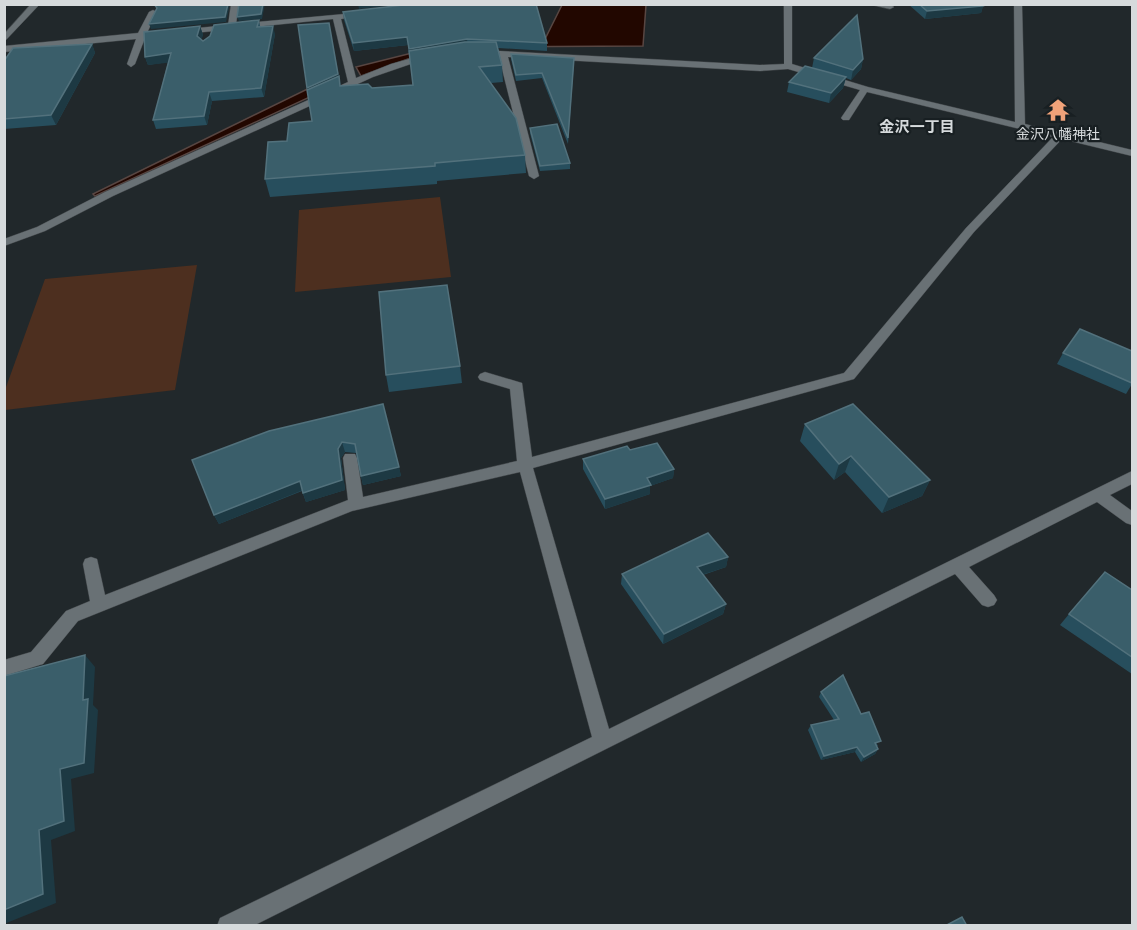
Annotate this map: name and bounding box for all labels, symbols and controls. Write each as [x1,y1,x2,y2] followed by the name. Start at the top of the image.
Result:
[1045,97,1071,123] temple icon: 金沢八幡神社
[879,117,955,138] district label: 金沢一丁目
[1016,125,1100,145] place label: 金沢八幡神社

